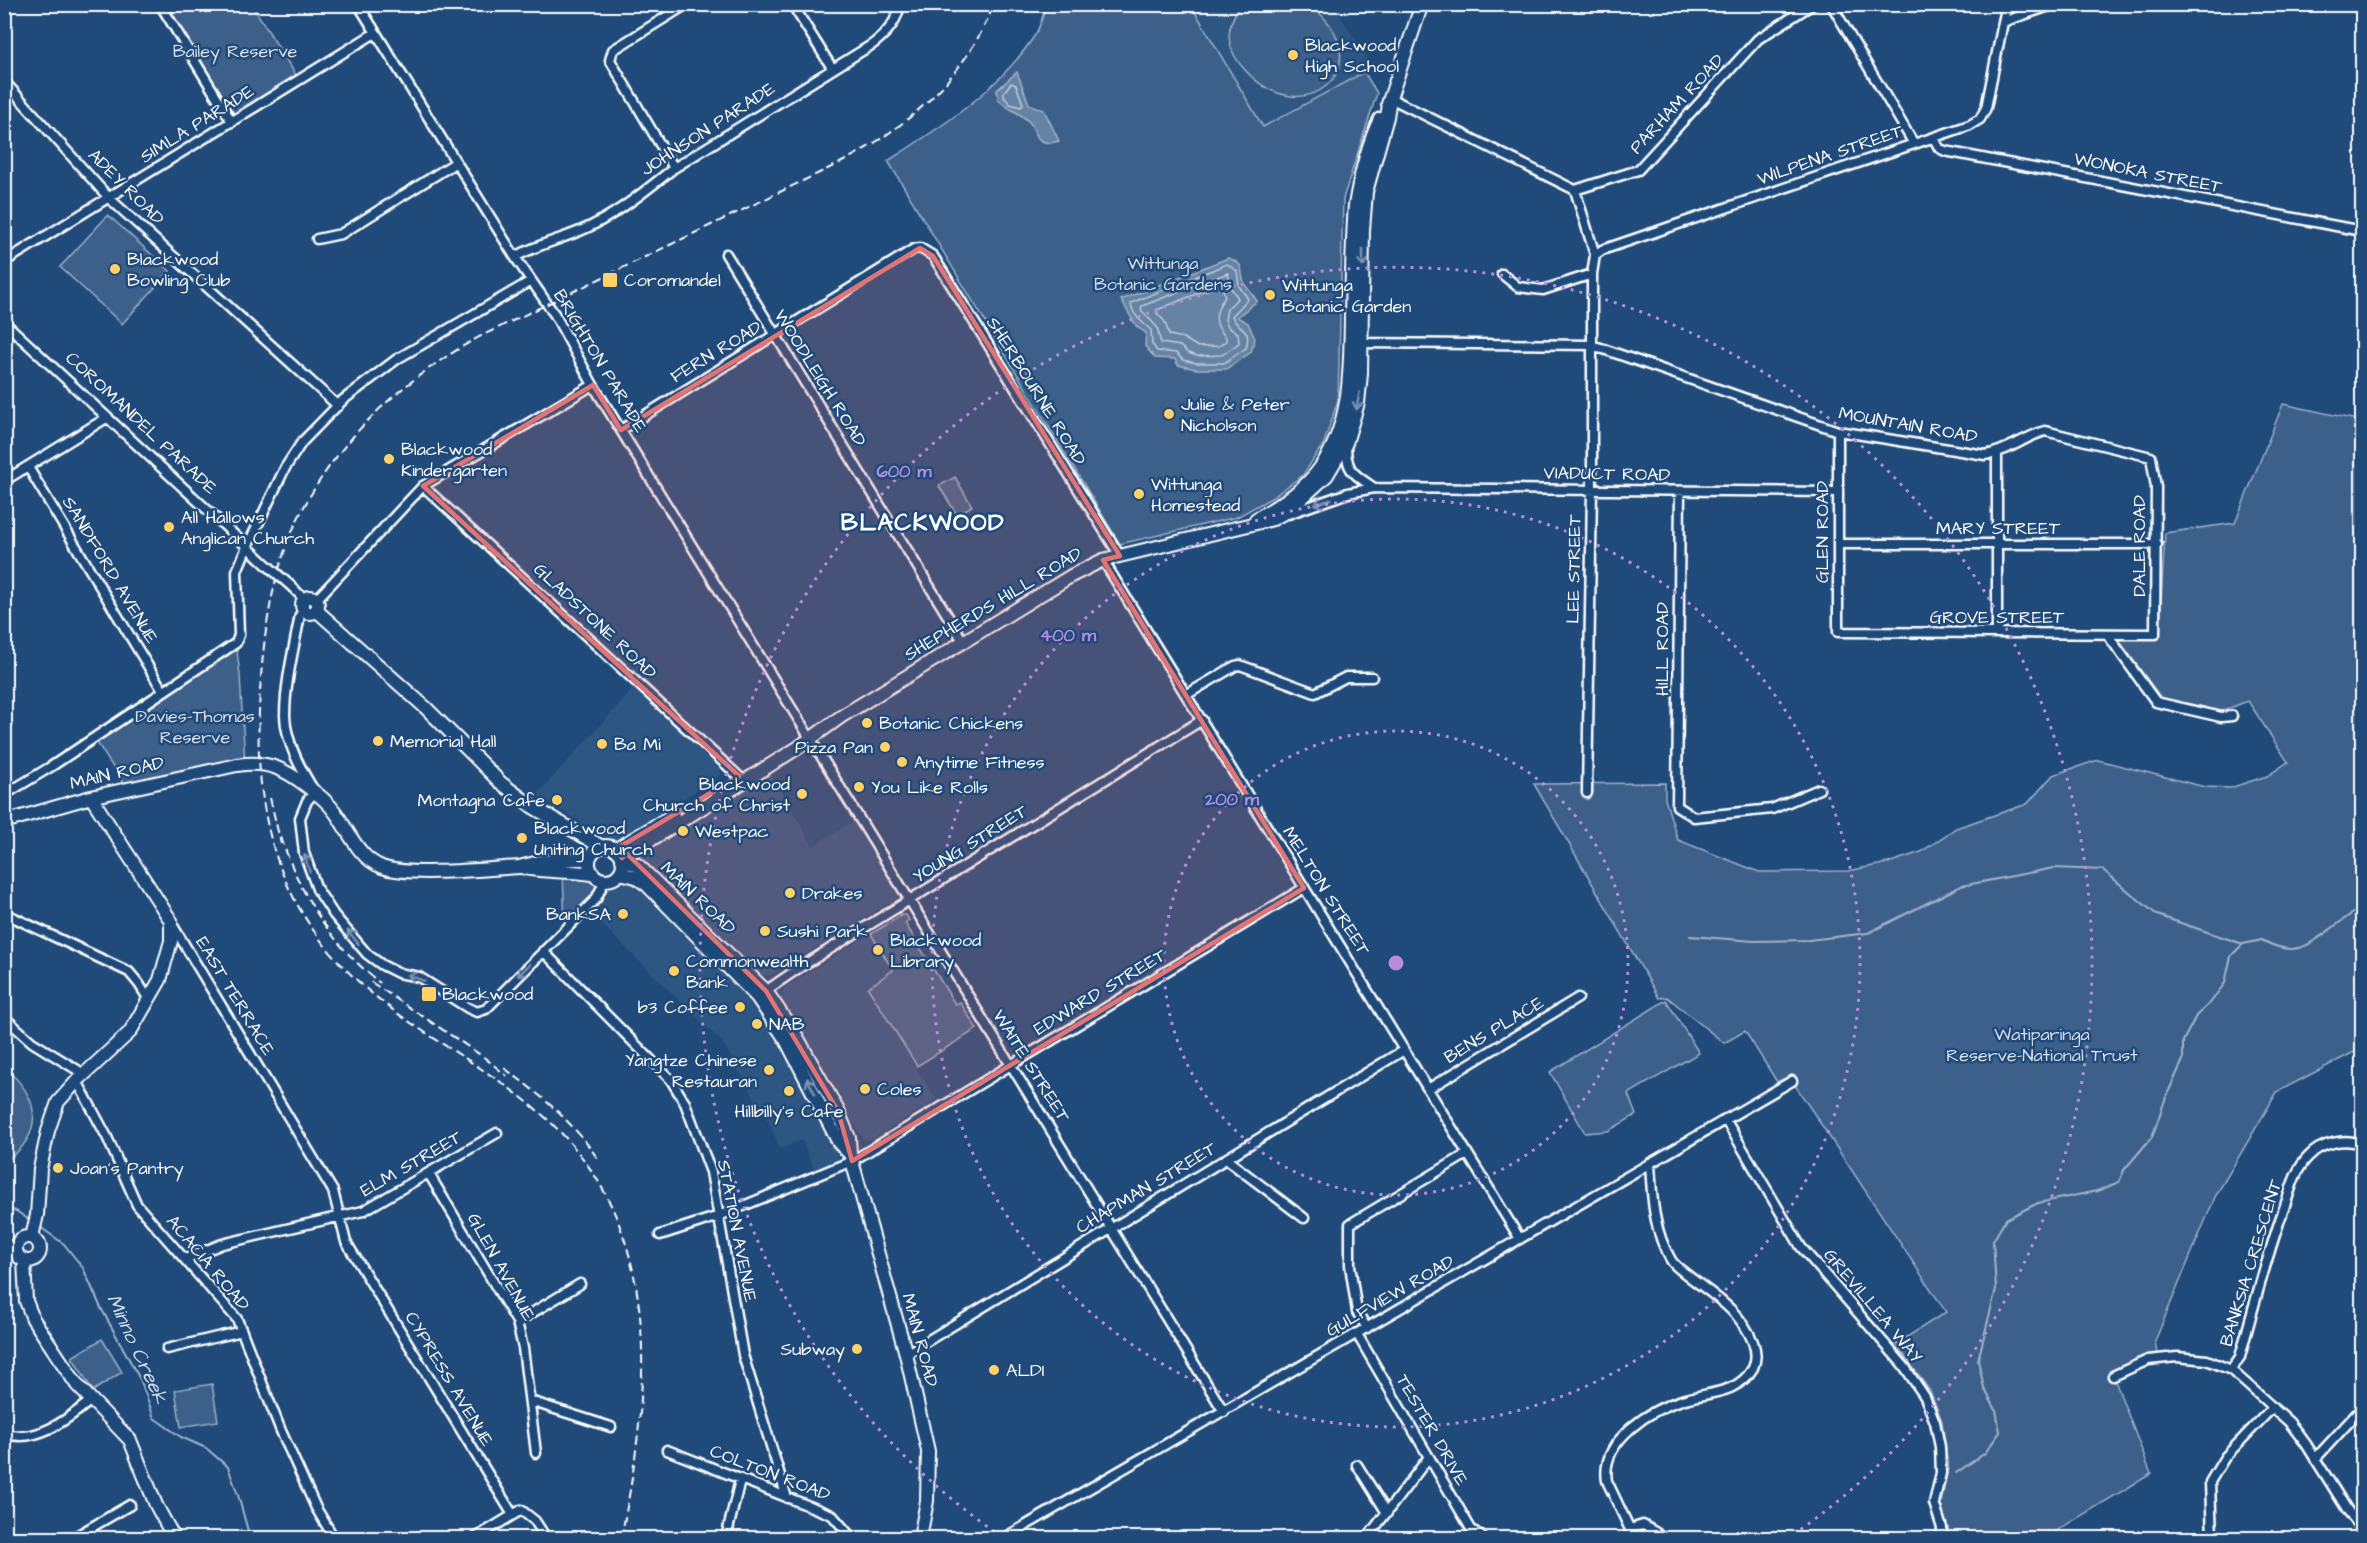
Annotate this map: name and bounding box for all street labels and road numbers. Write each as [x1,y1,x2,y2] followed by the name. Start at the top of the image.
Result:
[1624,48,1730,160] street label: PARHAM ROAD
[636,76,780,182] street label: JOHNSON PARADE
[135,79,259,169] street label: SIMLA PARADE
[1754,118,1907,192] street label: WILPENA STREET
[82,143,170,231] street label: ADEY ROAD
[2072,146,2225,200] street label: WONOKA STREET
[547,285,653,438] street label: BRIGHTON PARADE
[768,305,872,452] street label: WOODLEIGH ROAD
[980,312,1092,470] street label: SHERBOURNE ROAD
[666,315,767,389] street label: FERN ROAD
[60,346,223,500] street label: COROMANDEL PARADE
[1837,400,1980,450] street label: MOUNTAIN ROAD
[1543,460,1671,488] street label: VIADUCT ROAD
[1810,481,1835,583] street label: GLEN ROAD
[56,492,164,649] street label: SANDFORD AVENUE
[2127,495,2152,597] street label: DALE ROAD
[1561,513,1587,624] street label: LEE STREET
[1936,516,2061,541] street label: MARY STREET
[899,541,1087,667] street label: SHEPHERDS HILL ROAD
[528,557,662,685] street label: GLADSTONE ROAD
[1650,602,1675,696] street label: HILL ROAD
[1930,605,2065,630] street label: GROVE STREET
[68,750,167,796] street label: MAIN ROAD
[908,798,1033,889] street label: YOUNG STREET
[1276,822,1376,961] street label: MELTON STREET
[655,856,741,940] street label: MAIN ROAD
[190,932,281,1060] street label: EAST TERRACE
[1029,942,1172,1042] street label: EDWARD STREET
[1439,990,1549,1070] street label: BENS PLACE
[986,1005,1076,1128] street label: WAITE STREET
[356,1124,467,1203] street label: ELM STREET
[1071,1136,1222,1240] street label: CHAPMAN STREET
[711,1158,763,1305] street label: STATION AVENUE
[2214,1176,2289,1349] street label: BANKSIA CRESCENT
[461,1209,541,1326] street label: GLEN AVENUE
[160,1210,256,1317] street label: ACACIA ROAD
[1818,1243,1929,1369] street label: GREVILLEA WAY
[1321,1249,1459,1343] street label: GULFVIEW ROAD
[896,1291,945,1390] street label: MAIN ROAD
[399,1307,499,1451] street label: CYPRESS AVENUE
[1390,1370,1474,1490] street label: TESTER DRIVE
[706,1439,834,1508] street label: COLTON ROAD

